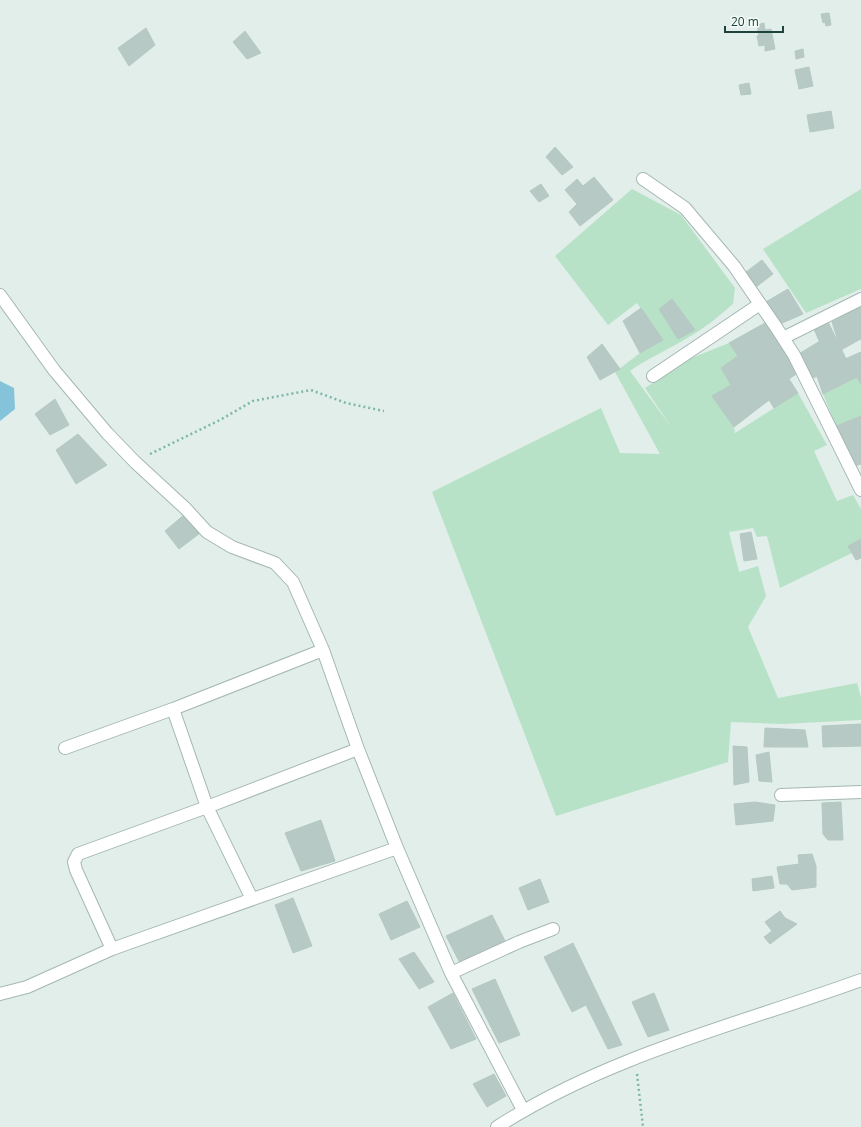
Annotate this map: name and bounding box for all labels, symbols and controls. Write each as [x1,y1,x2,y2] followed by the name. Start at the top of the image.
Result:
[725,8,783,34] scale bar
[731,13,759,30] text: 20 m

